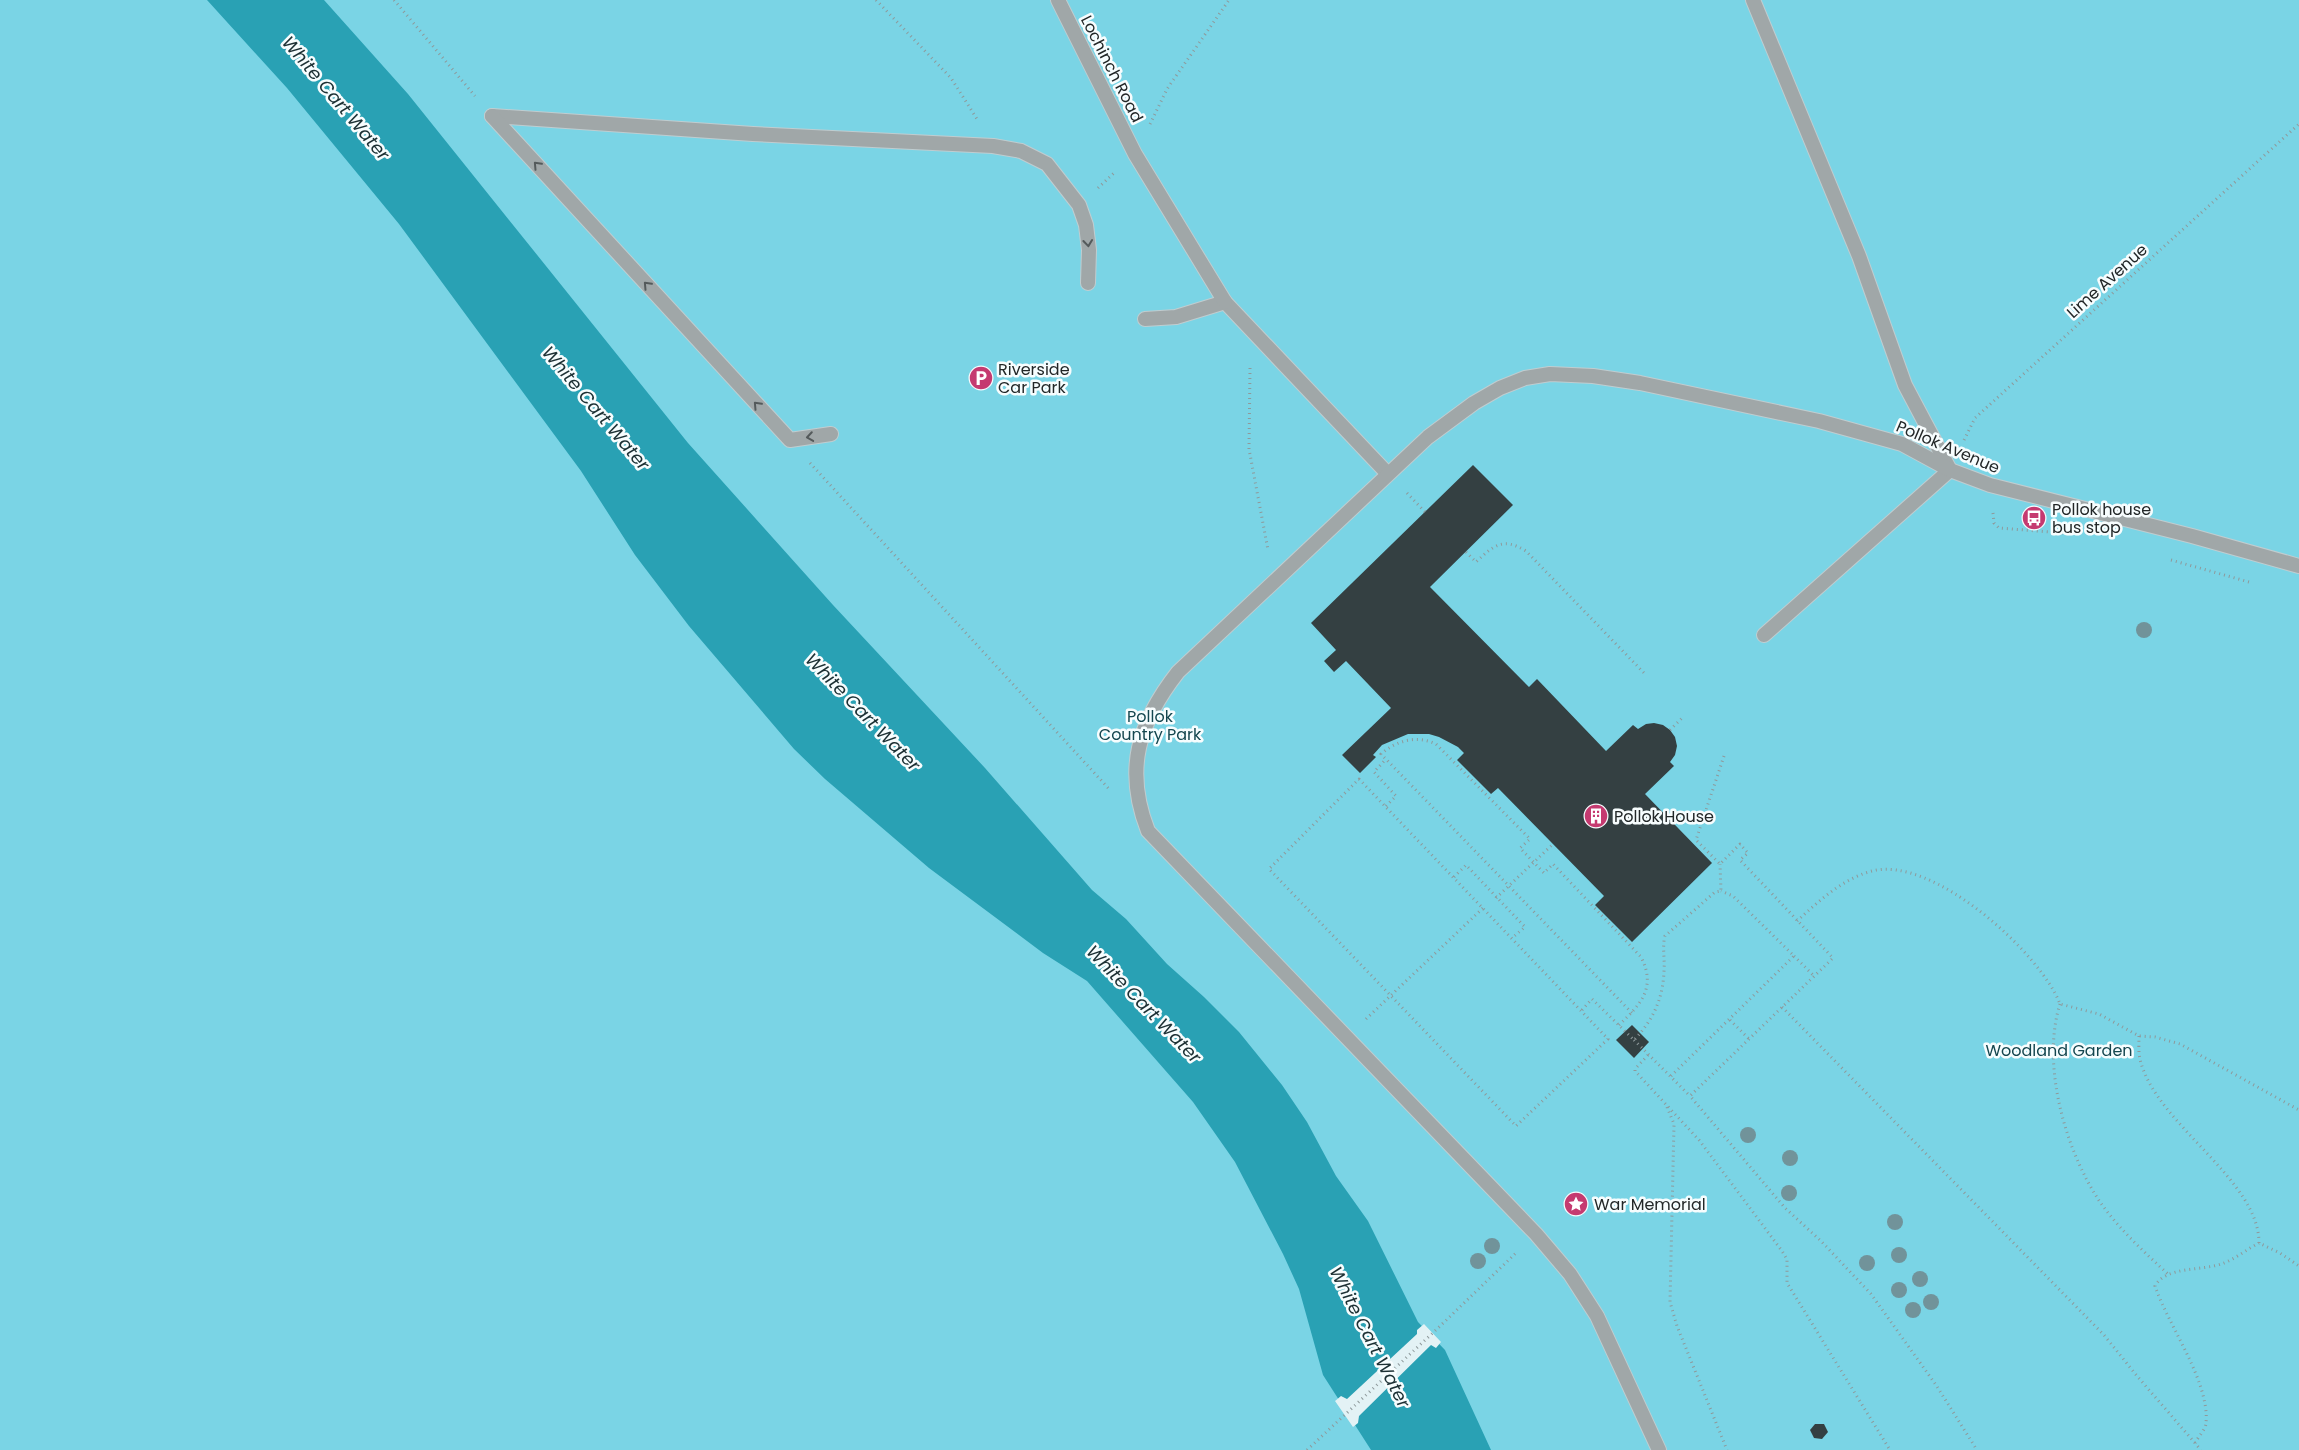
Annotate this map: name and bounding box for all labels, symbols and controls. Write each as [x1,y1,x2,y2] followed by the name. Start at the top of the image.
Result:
[1075,12,1149,126] street label: Lochinch Road
[276,30,396,167] water label: White Cart Water
[534,162,543,171] one-way arrow
[2062,238,2153,324] street label: Lime Avenue
[1082,240,1093,248] one-way arrow
[644,281,653,290] one-way arrow
[536,340,656,477] water label: White Cart Water
[998,358,1070,399] place label: Riverside Car Park
[968,365,994,391] parking icon: Riverside Car Park
[753,401,762,410] one-way arrow
[1893,415,2003,479] street label: Pollok Avenue
[806,432,815,442] one-way arrow
[2052,498,2151,539] place label: Pollok house bus stop
[2021,505,2047,531] bus stop icon: Pollok house bus stop
[800,647,927,778] water label: White Cart Water
[1099,705,1202,746] park label: Pollok Country Park
[1583,803,1609,829] building icon: Pollok House
[1614,805,1714,828] place label: Pollok House
[1081,939,1208,1070] water label: White Cart Water
[1985,1039,2133,1062] park label: Woodland Garden
[1563,1191,1589,1217] place icon: War Memorial
[1594,1193,1706,1216] place label: War Memorial
[1324,1262,1417,1413] water label: White Cart Water

